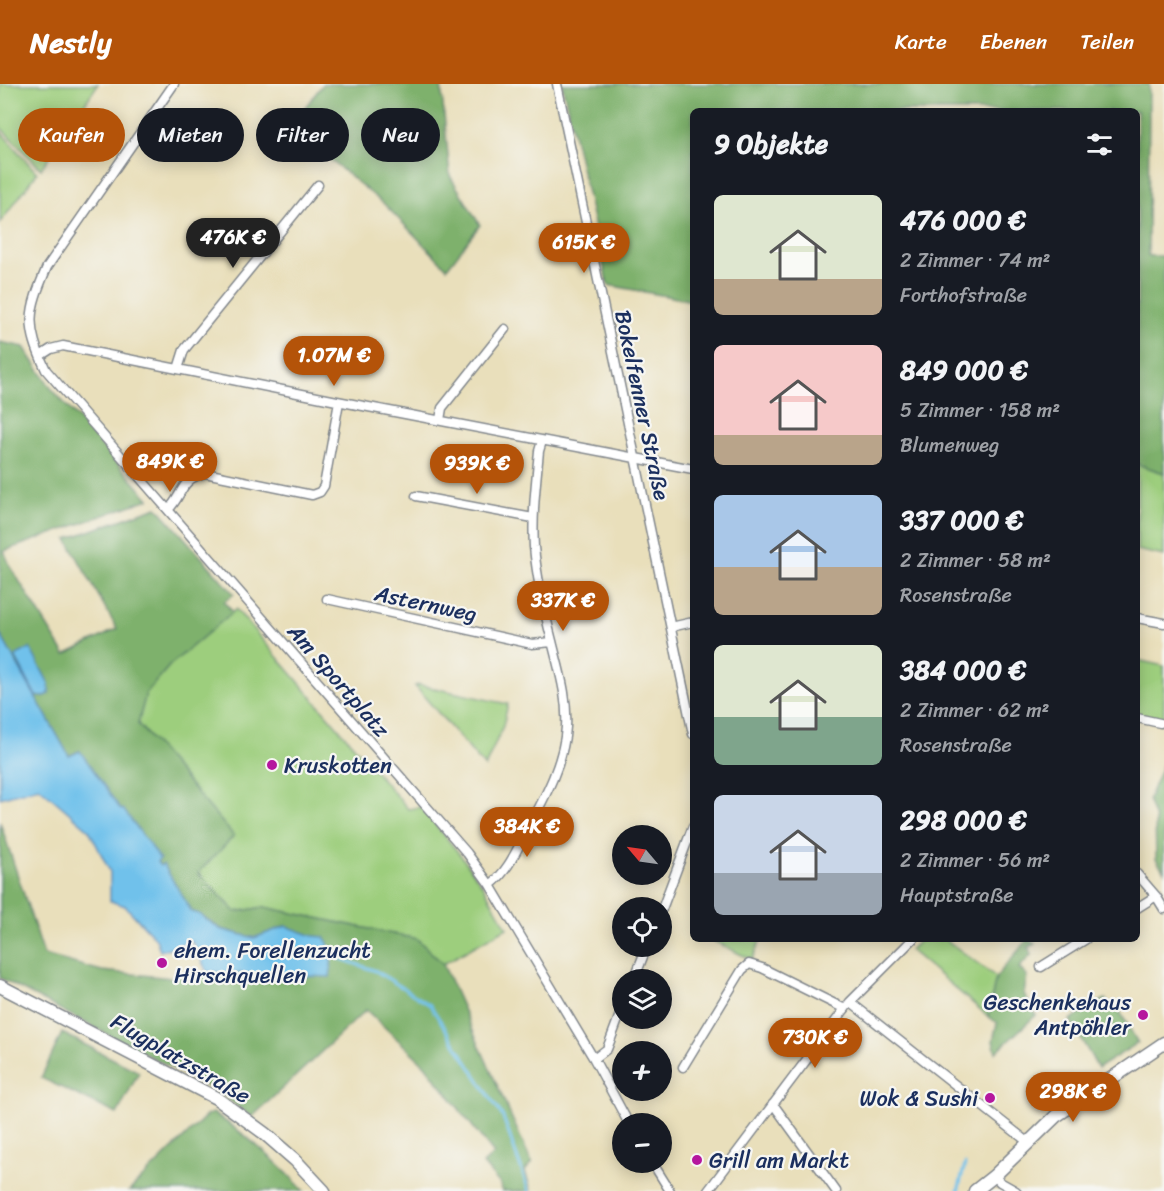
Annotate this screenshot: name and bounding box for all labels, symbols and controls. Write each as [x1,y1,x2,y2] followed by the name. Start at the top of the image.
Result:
[30,18,111,67] text: Nestly
[895,23,947,61] text: Karte
[980,23,1047,61] text: Ebenen
[1080,23,1134,61] text: Teilen
[18,108,125,162] chip: Kaufen
[137,108,244,162] chip: Mieten
[256,108,349,162] chip: Filter
[361,108,440,162] chip: Neu
[714,121,828,167] text: 9 Objekte
[1083,128,1116,161] icon: filters
[900,197,1026,243] text: 476 000 €
[184,218,282,269] pin: 476K €
[762,219,834,291] icon: home
[200,220,266,255] text: 476K €
[535,223,633,274] pin: 615K €
[553,225,615,260] text: 615K €
[900,243,1050,278] text: 2 Zimmer · 74 m²
[900,278,1027,313] text: Forthofstraße
[603,306,682,504] street label: Bokelfenner Straße
[279,336,389,387] pin: 1.07M €
[297,338,371,373] text: 1.07M €
[900,347,1028,393] text: 849 000 €
[762,369,834,441] icon: home
[900,393,1060,428] text: 5 Zimmer · 158 m²
[900,428,999,463] text: Blumenweg
[121,442,219,493] pin: 849K €
[136,444,204,479] text: 849K €
[428,444,526,495] pin: 939K €
[444,446,510,481] text: 939K €
[900,497,1023,543] text: 337 000 €
[762,519,834,591] icon: home
[900,543,1051,578] text: 2 Zimmer · 58 m²
[370,573,481,633] street label: Asternweg
[900,578,1012,613] text: Rosenstraße
[514,581,612,632] pin: 337K €
[531,583,595,618] text: 337K €
[277,613,400,747] street label: Am Sportplatz
[900,647,1026,693] text: 384 000 €
[762,669,834,741] icon: home
[900,693,1049,728] text: 2 Zimmer · 62 m²
[900,728,1012,763] text: Rosenstraße
[284,746,392,785] place label: Kruskotten
[265,758,279,772] marker: Kruskotten
[900,797,1027,843] text: 298 000 €
[478,807,576,858] pin: 384K €
[494,809,560,844] text: 384K €
[762,819,834,891] icon: home
[612,825,672,885] north arrow
[612,825,672,1173] map controls
[900,843,1050,878] text: 2 Zimmer · 56 m²
[900,878,1013,913] text: Hauptstraße
[612,897,672,957] button: locate
[174,931,371,995] place label: ehem. Forellenzucht Hirschquellen
[155,956,169,970] marker: ehem. Forellenzucht Hirschquellen
[612,969,672,1029] button: layers
[983,983,1132,1047] place label: Geschenkehaus Antpöhler
[103,1002,258,1114] street label: Flugplatzstraße
[1136,1008,1150,1022] marker: Geschenkehaus Antpöhler
[766,1018,864,1069] pin: 730K €
[782,1020,848,1055] text: 730K €
[612,1041,672,1101] button: +
[1024,1072,1122,1123] pin: 298K €
[1040,1074,1106,1109] text: 298K €
[859,1079,979,1118] place label: Wok & Sushi
[983,1091,997,1105] marker: Wok & Sushi
[612,1113,672,1173] button: −
[709,1141,849,1180] place label: Grill am Markt
[690,1153,704,1167] marker: Grill am Markt

